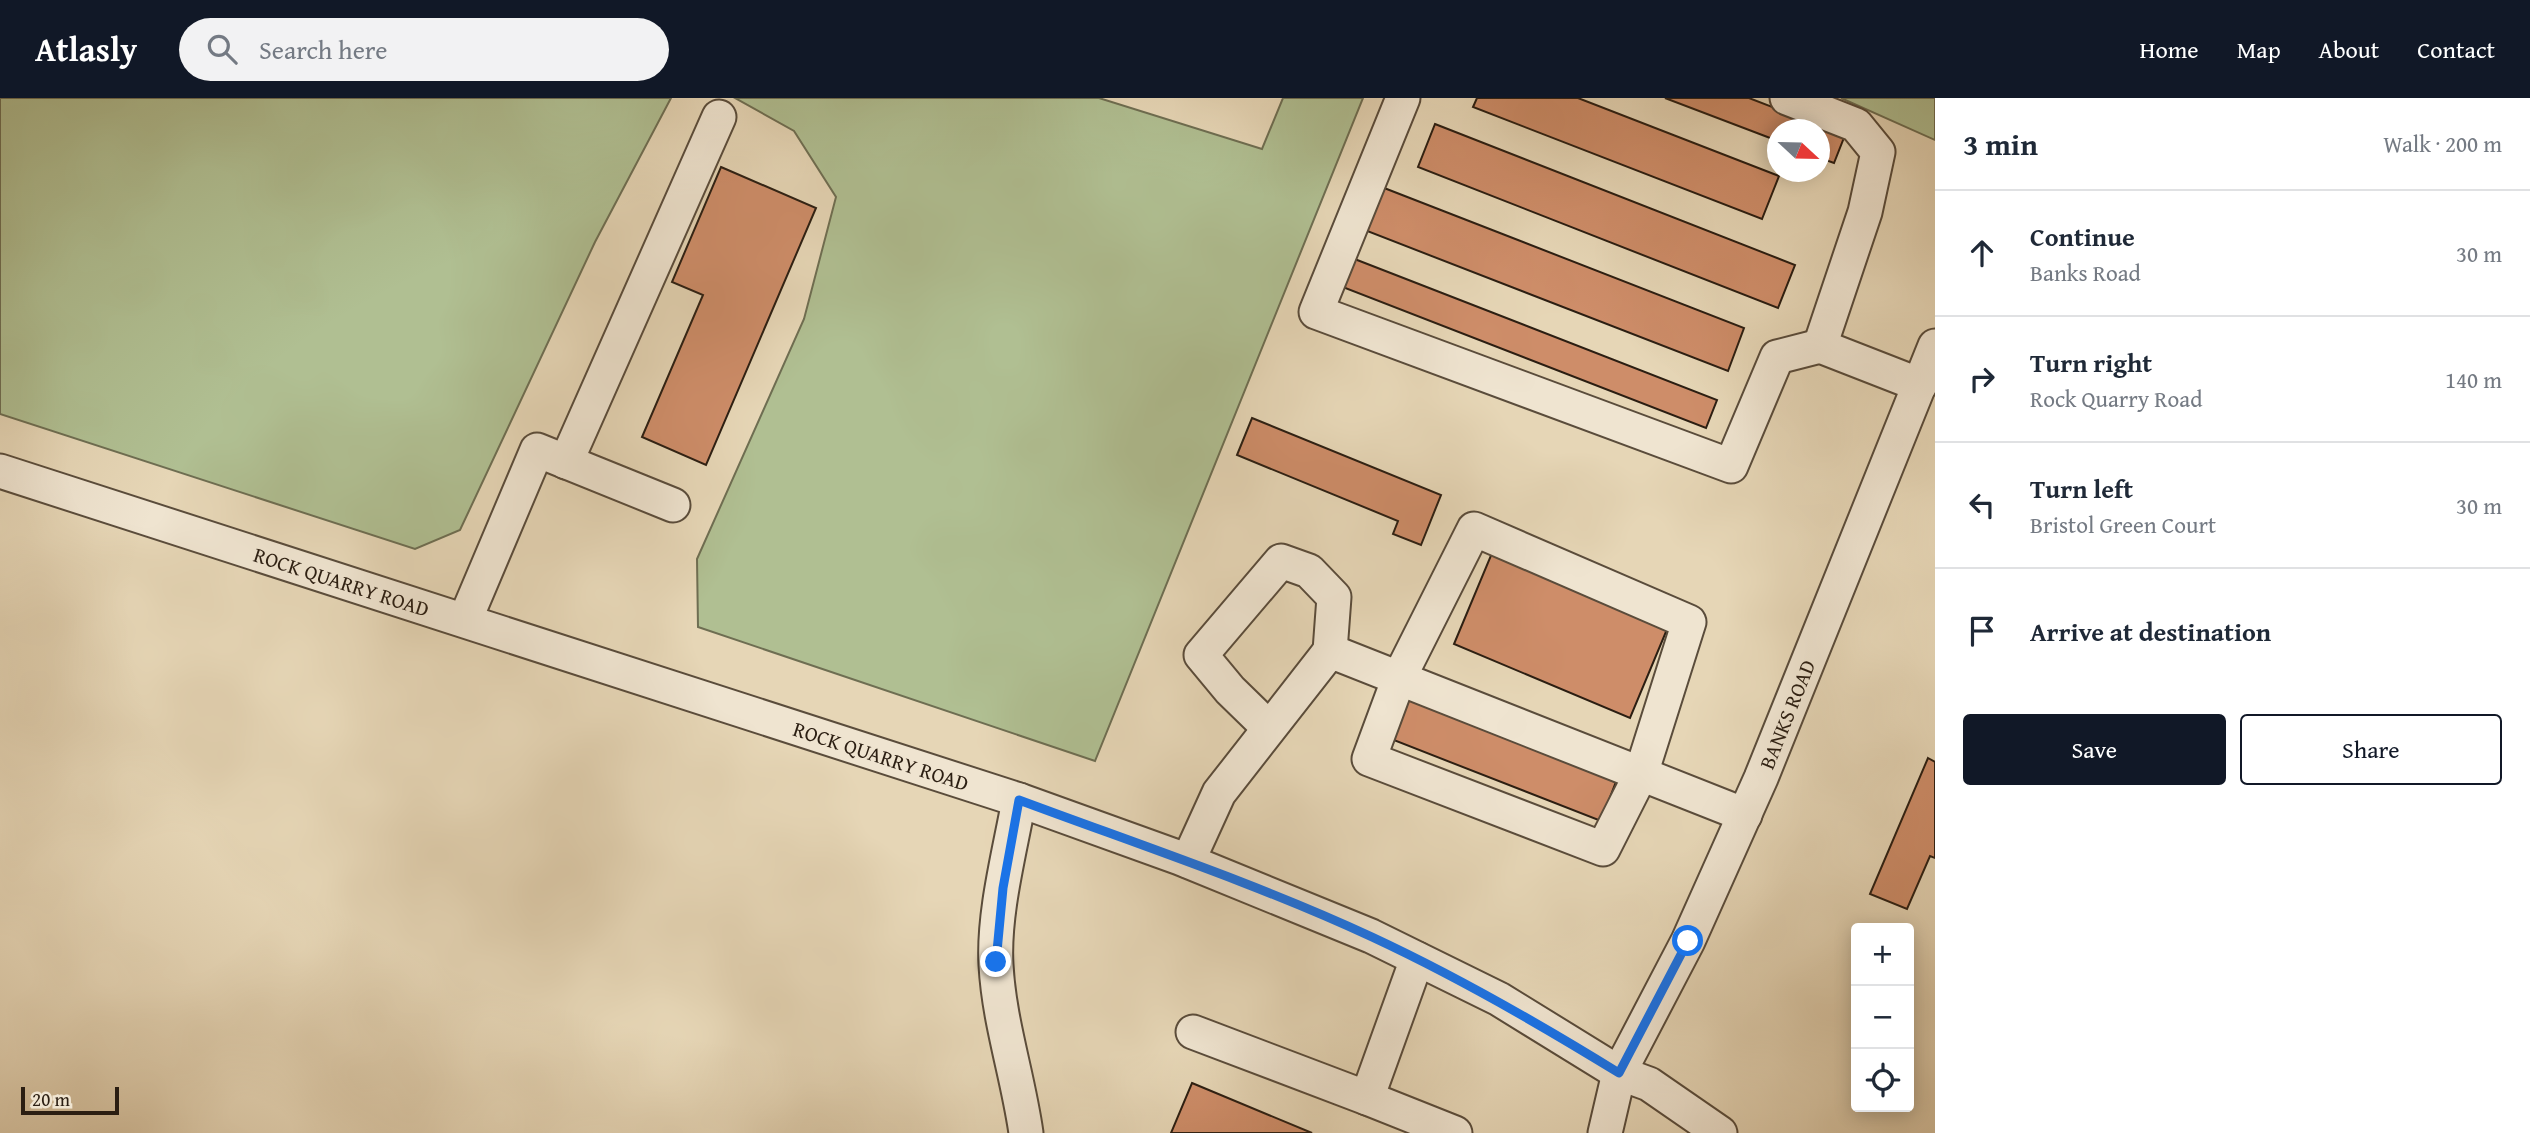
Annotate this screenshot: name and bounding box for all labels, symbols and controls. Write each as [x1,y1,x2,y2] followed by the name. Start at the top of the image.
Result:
[179,18,669,81] search box
[35,25,137,73] text: Atlasly
[203,30,241,68] icon: search
[259,30,387,69] text: Search here
[2140,32,2199,67] text: Home
[2237,32,2281,67] text: Map
[2319,32,2379,67] text: About
[2417,32,2495,67] text: Contact
[1767,119,1830,182] north arrow
[1963,122,2038,166] text: 3 min
[2383,127,2502,160] text: Walk · 200 m
[2030,217,2135,256] text: Continue
[1963,234,2001,272] icon: ahead
[2456,237,2502,270] text: 30 m
[2030,256,2141,289] text: Banks Road
[2030,343,2152,382] text: Turn right
[1963,360,2001,398] icon: right
[2445,363,2502,396] text: 140 m
[2030,382,2202,415] text: Rock Quarry Road
[2030,469,2133,508] text: Turn left
[1963,486,2001,524] icon: left
[2456,489,2502,522] text: 30 m
[2030,508,2216,541] text: Bristol Green Court
[250,538,433,624] street label: ROCK QUARRY ROAD
[1963,612,2001,650] icon: arrive
[2030,612,2271,651] text: Arrive at destination
[1751,655,1823,773] street label: BANKS ROAD
[789,713,973,798] street label: ROCK QUARRY ROAD
[1963,714,2226,785] button: Save
[2240,714,2502,785] button: Share
[1851,923,1914,1112] map controls
[1851,923,1914,986] button: +
[1672,925,1703,956] route start
[980,946,1011,977] route end
[1851,986,1914,1049] button: −
[1851,1049,1914,1112] button: locate
[21,1084,119,1116] scale bar
[32,1085,70,1113] text: 20 m

